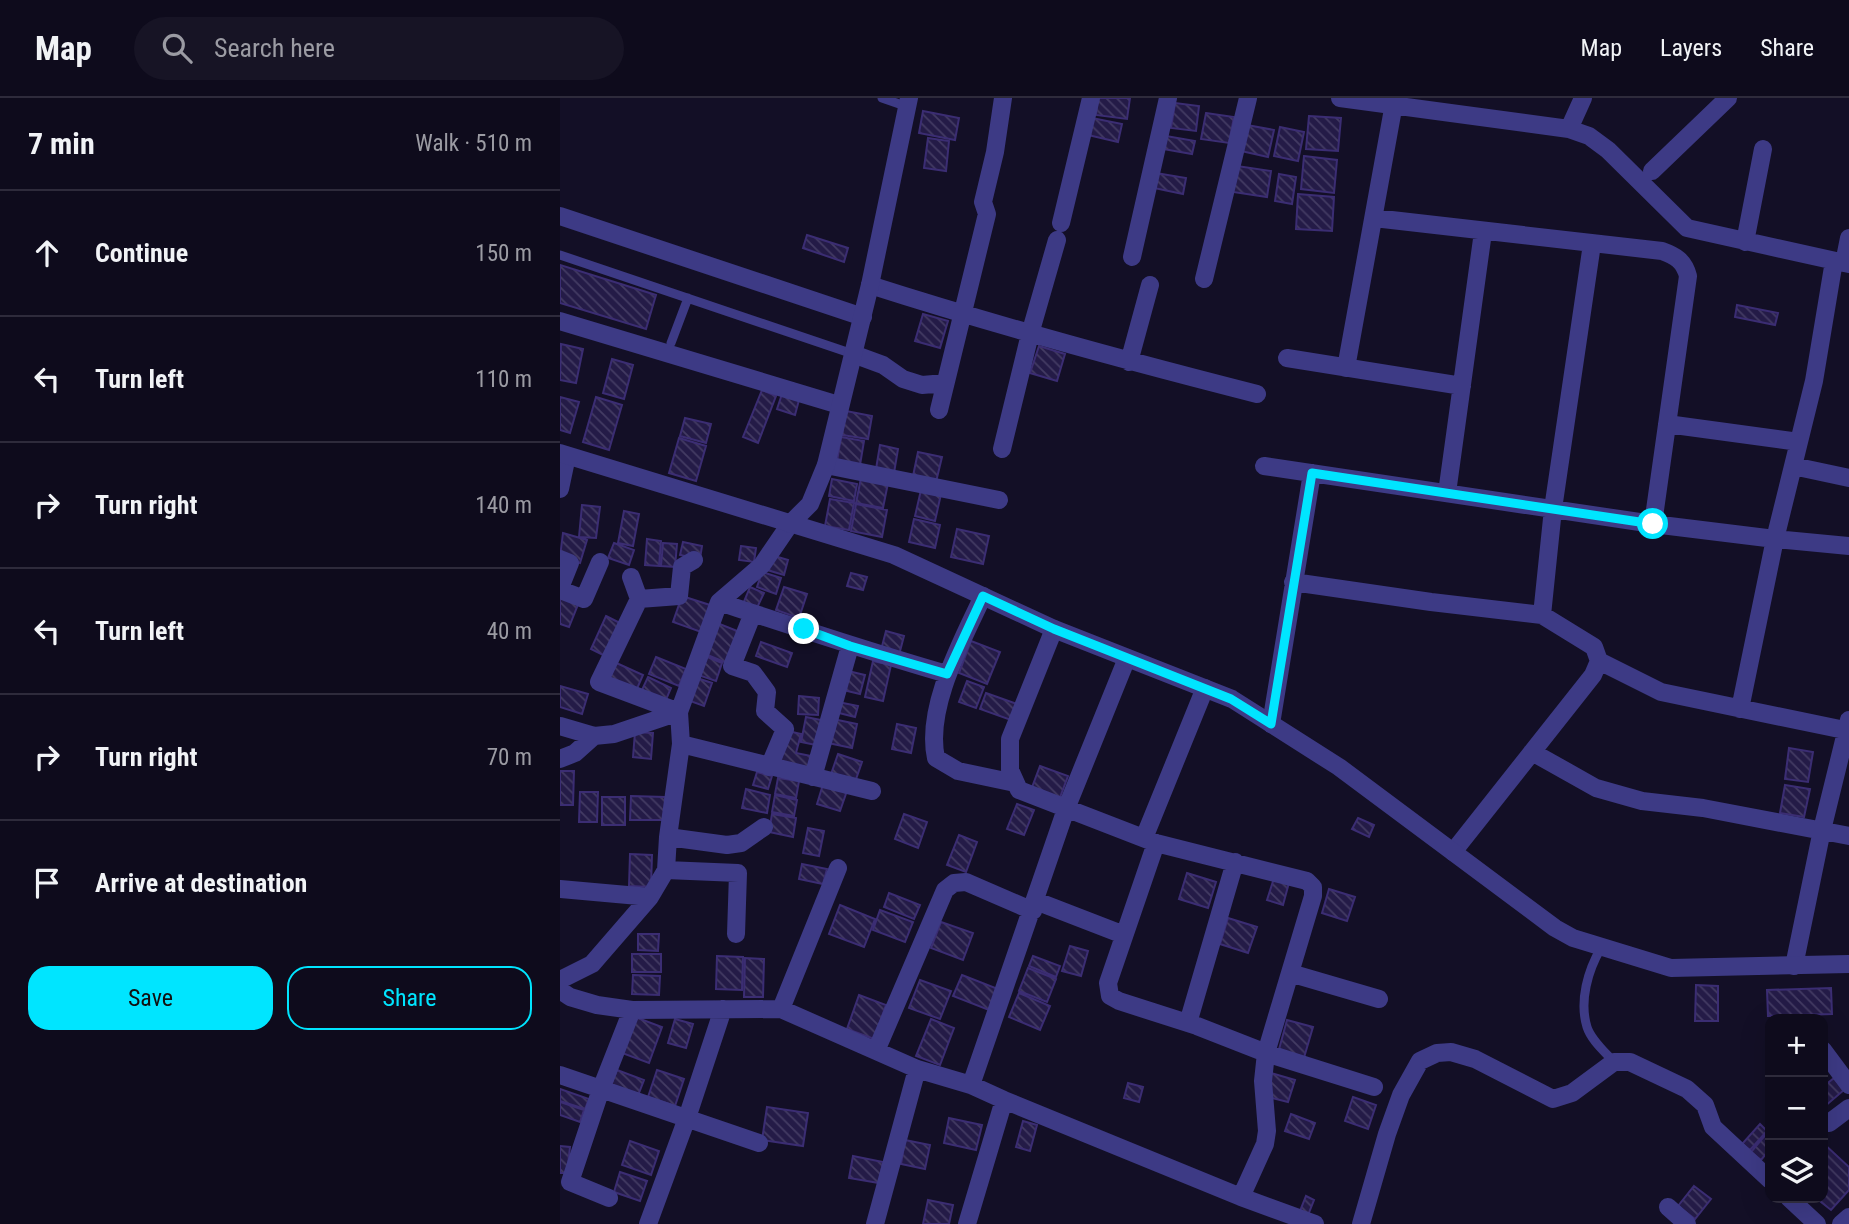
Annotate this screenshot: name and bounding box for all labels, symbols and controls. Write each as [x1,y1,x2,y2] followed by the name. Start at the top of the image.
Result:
[134,17,624,80] search box
[35,29,92,68] text: Map
[158,29,196,67] icon: search
[214,33,335,63] text: Search here
[1581,34,1622,62] text: Map
[1660,34,1722,62] text: Layers
[1760,34,1814,62] text: Share
[28,126,95,161] text: 7 min
[415,130,532,157] text: Walk · 510 m
[28,234,66,272] icon: ahead
[95,238,188,268] text: Continue
[475,240,532,267] text: 150 m
[28,360,66,398] icon: left
[95,364,184,394] text: Turn left
[475,366,532,393] text: 110 m
[28,486,66,524] icon: right
[95,490,197,520] text: Turn right
[475,492,532,519] text: 140 m
[1637,508,1668,539] route start
[28,612,66,650] icon: left
[788,613,819,644] route end
[95,616,184,646] text: Turn left
[487,618,532,645] text: 40 m
[28,738,66,776] icon: right
[95,742,197,772] text: Turn right
[487,744,532,771] text: 70 m
[28,864,66,902] icon: arrive
[95,868,307,898] text: Arrive at destination
[28,966,273,1030] button: Save
[287,966,532,1030] button: Share
[1765,1014,1828,1203] map controls
[1765,1014,1828,1077] button: +
[1765,1077,1828,1140] button: −
[1765,1140,1828,1203] button: layers

